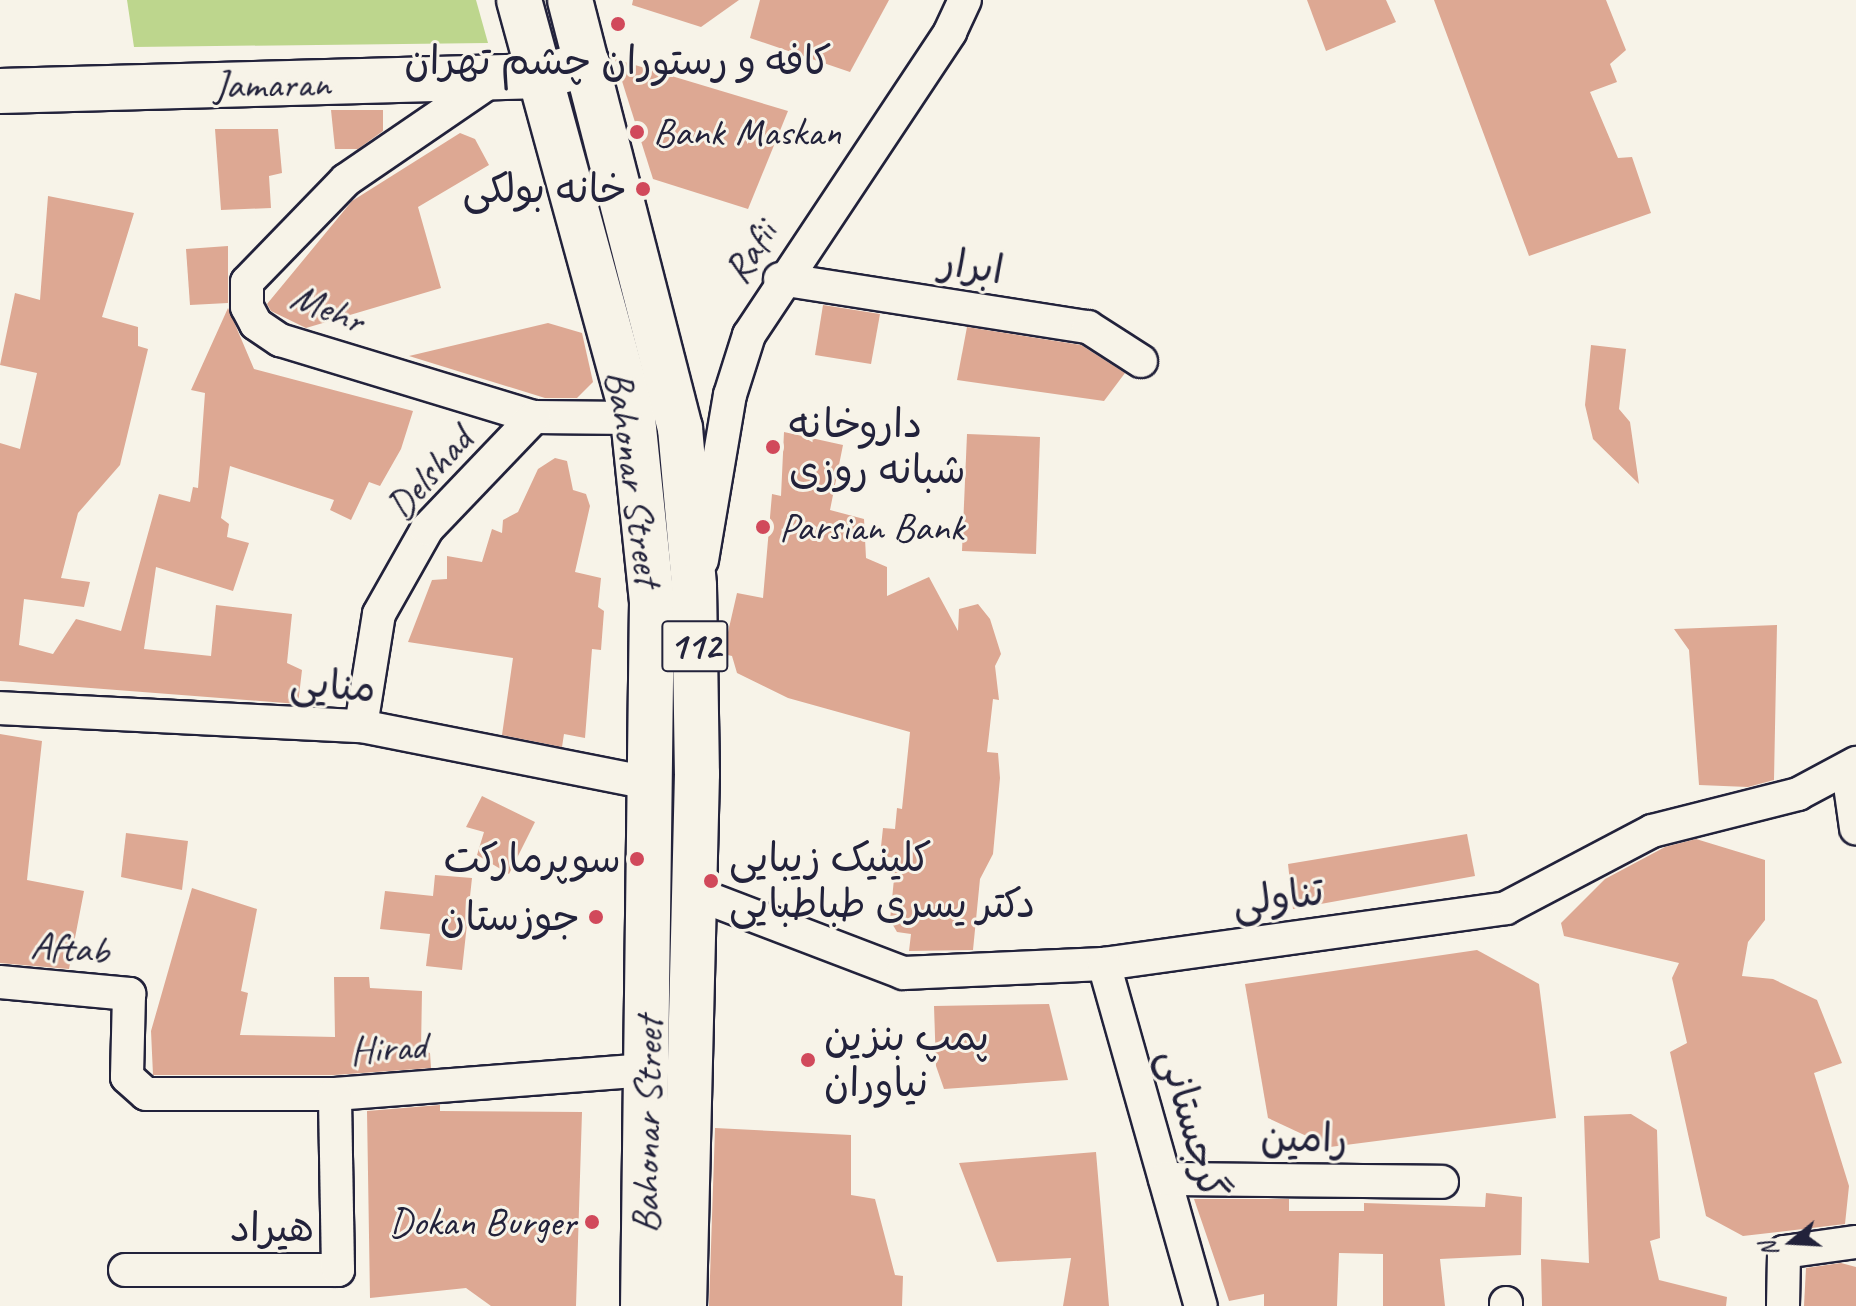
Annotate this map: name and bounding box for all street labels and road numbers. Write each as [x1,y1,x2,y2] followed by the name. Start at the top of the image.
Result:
[213,59,331,109] street label: Jamaran
[713,212,787,292] street label: Rafii
[937,237,1007,295] street label: ابرار
[284,272,372,344] street label: Mehr
[595,367,673,589] street label: Bahonar Street
[376,417,482,529] street label: Delshad
[661,612,729,680] road number: 112
[288,657,378,713] street label: منایی
[1229,867,1327,927] street label: تناولی
[29,920,111,974] street label: Aftab
[621,1016,673,1234] street label: Bahonar Street
[348,1021,428,1075] street label: Hirad
[1149,1043,1237,1205] street label: گرجستانی
[1260,1113,1348,1163] street label: رامین
[230,1204,314,1252] street label: هیراد

